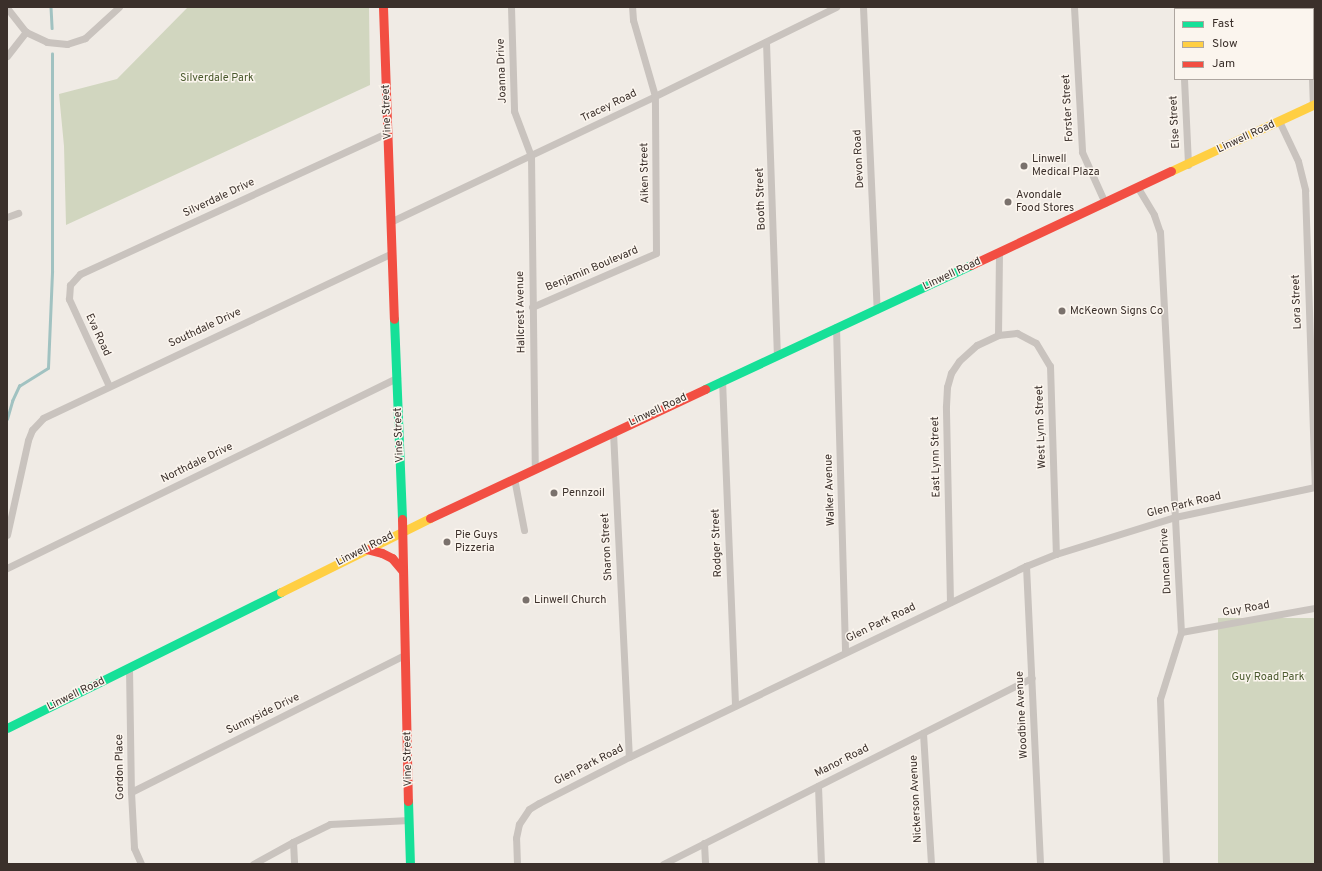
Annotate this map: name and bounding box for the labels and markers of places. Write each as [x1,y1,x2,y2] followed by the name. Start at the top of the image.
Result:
[1032,153,1100,179] place label: Linwell Medical Plaza
[1019,161,1029,171] marker: Linwell Medical Plaza
[1016,189,1074,215] place label: Avondale Food Stores
[1003,197,1013,207] marker: Avondale Food Stores
[1070,304,1163,318] place label: McKeown Signs Co
[1057,306,1067,316] marker: McKeown Signs Co
[562,486,605,500] place label: Pennzoil
[549,488,559,498] marker: Pennzoil
[455,529,498,555] place label: Pie Guys Pizzeria
[442,537,452,547] marker: Pie Guys Pizzeria
[534,593,606,607] place label: Linwell Church
[521,595,531,605] marker: Linwell Church

